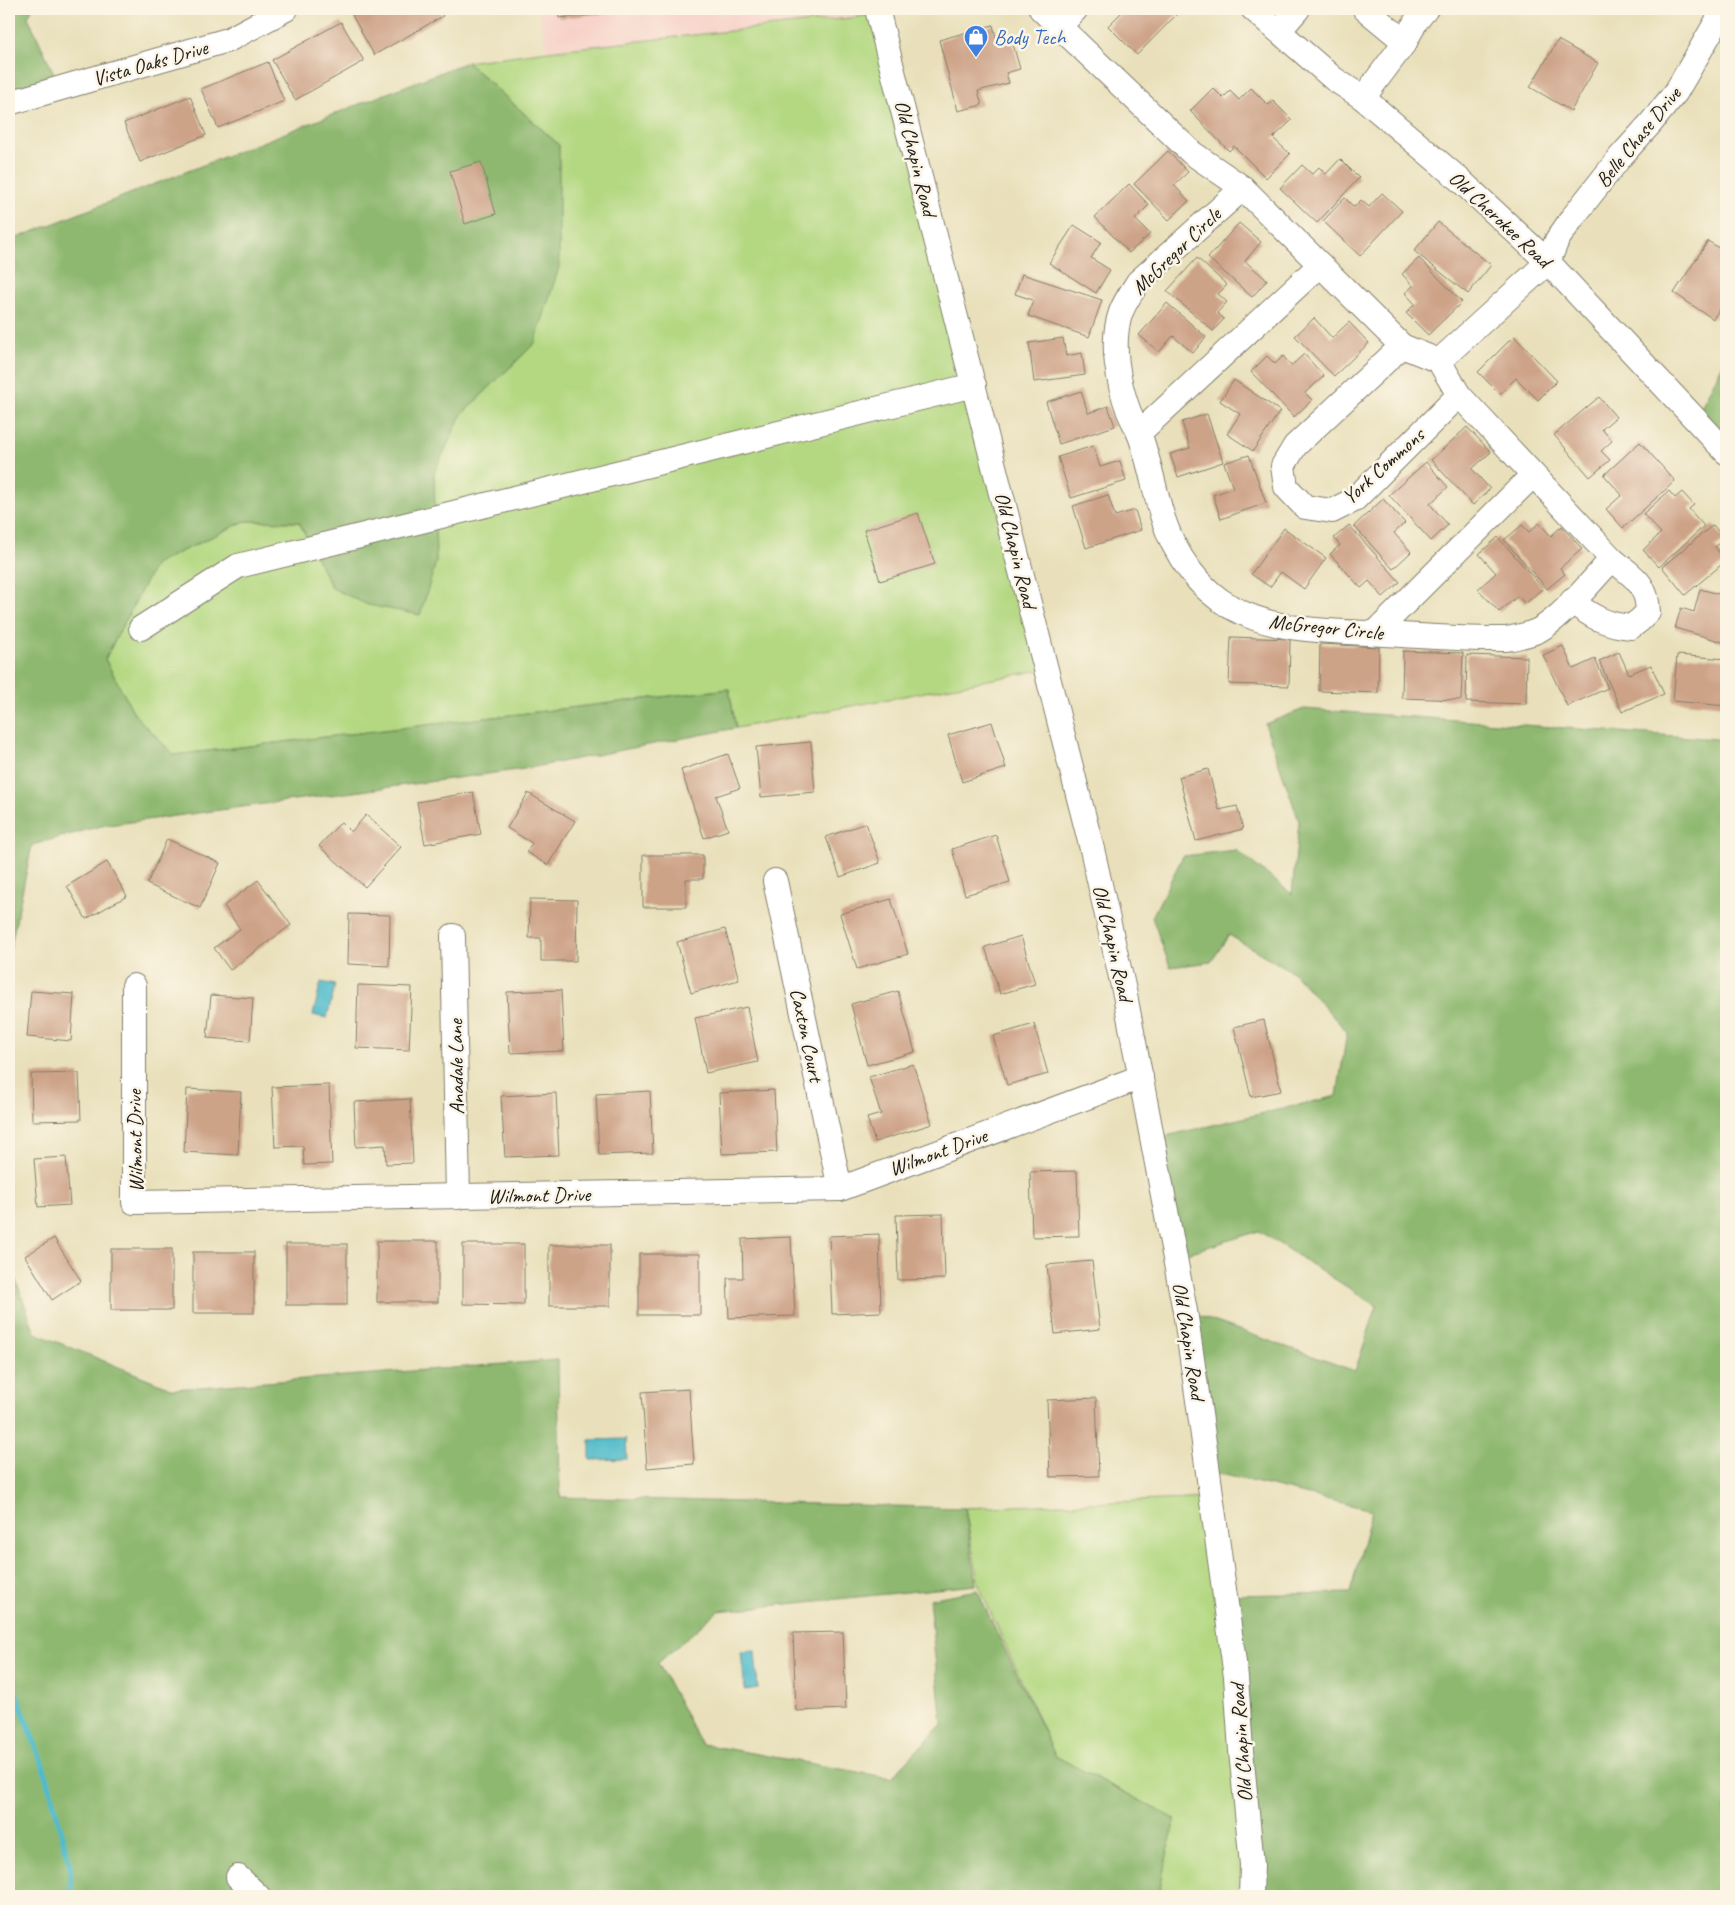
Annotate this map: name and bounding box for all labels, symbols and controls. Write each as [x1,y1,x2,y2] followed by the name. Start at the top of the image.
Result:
[963,24,989,58] shop icon: Body Tech
[994,24,1067,50] place label: Body Tech
[90,34,212,92] street label: Vista Oaks Drive
[1590,81,1687,192] street label: Belle Chase Drive
[889,97,944,221] street label: Old Chapin Road
[1443,165,1559,276] street label: Old Cherokee Road
[1126,200,1228,300] street label: McGregor Circle
[1336,421,1431,510] street label: York Commons
[989,489,1044,613] street label: Old Chapin Road
[1268,608,1386,646] street label: McGregor Circle
[1087,882,1140,1006] street label: Old Chapin Road
[784,986,830,1086] street label: Caxton Court
[442,1018,470,1115] street label: Anadale Lane
[121,1087,149,1192] street label: Wilmont Drive
[885,1122,993,1182] street label: Wilmont Drive
[488,1181,593,1209] street label: Wilmont Drive
[1167,1280,1212,1404] street label: Old Chapin Road
[1224,1680,1258,1803] street label: Old Chapin Road

